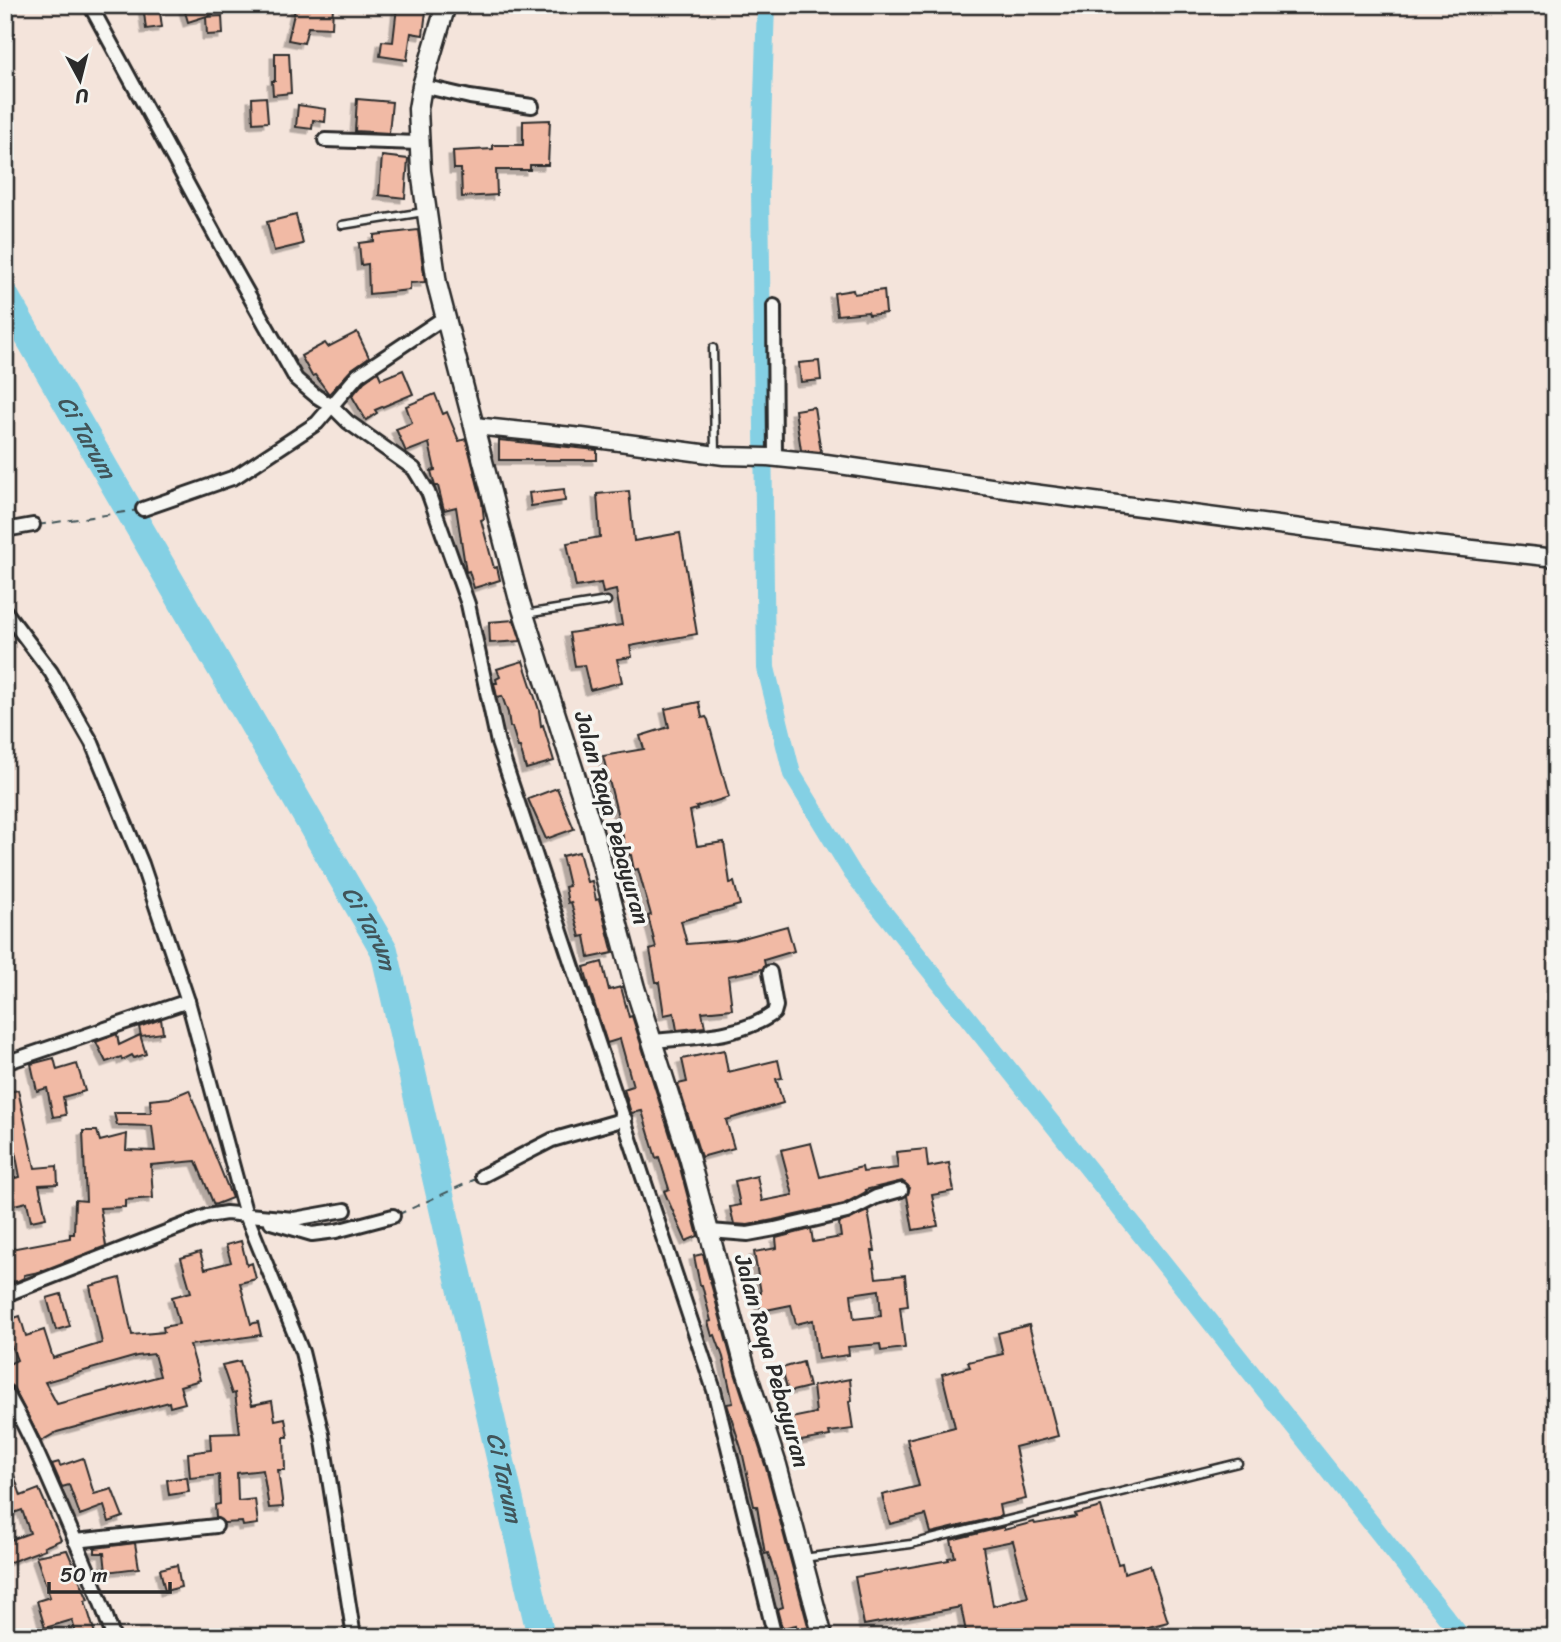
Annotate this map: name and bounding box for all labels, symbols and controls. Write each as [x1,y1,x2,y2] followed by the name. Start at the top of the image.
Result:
[46,46,116,116] north arrow
[72,79,90,114] text: U
[46,387,129,489] water label: Ci Tarum
[562,705,662,930] street label: Jalan Raya Pebayuran
[330,877,409,976] water label: Ci Tarum
[722,1248,822,1473] street label: Jalan Raya Pebayuran
[474,1428,536,1528] water label: Ci Tarum
[49,1551,170,1595] scale bar
[60,1556,108,1594] text: 50 m

